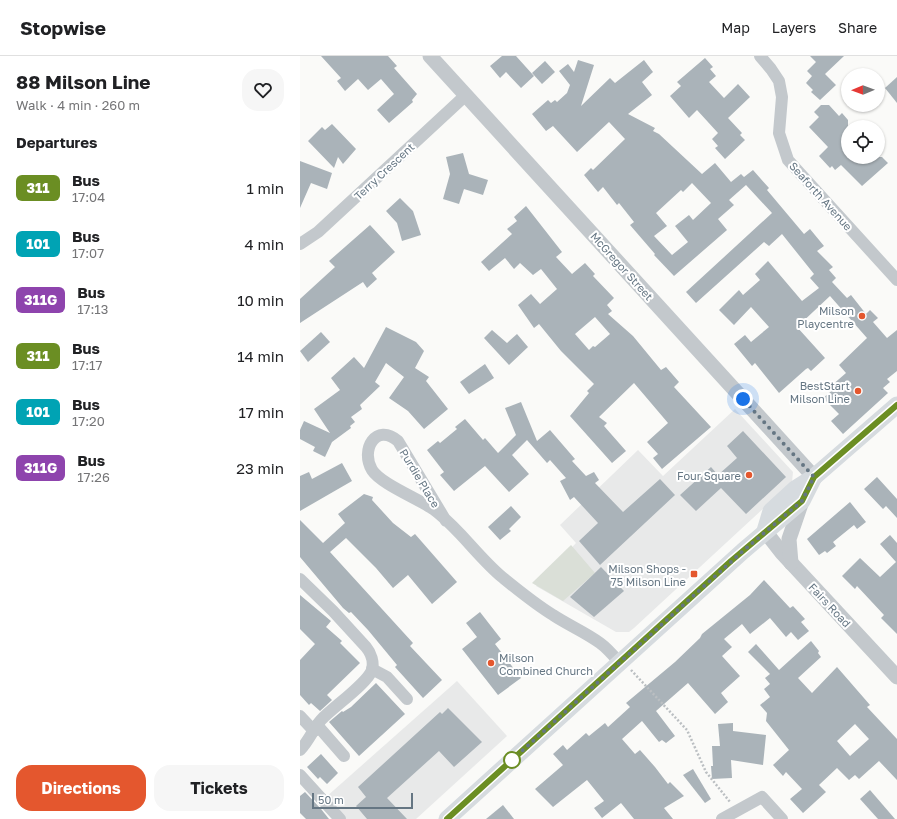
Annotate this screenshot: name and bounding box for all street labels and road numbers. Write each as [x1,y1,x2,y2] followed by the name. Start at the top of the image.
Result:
[351,140,417,202] street label: Terry Crescent
[787,159,855,233] street label: Seaforth Avenue
[588,229,656,303] street label: McGregor Street
[397,446,443,510] street label: Purdie Place
[806,580,854,630] street label: Fairs Road

